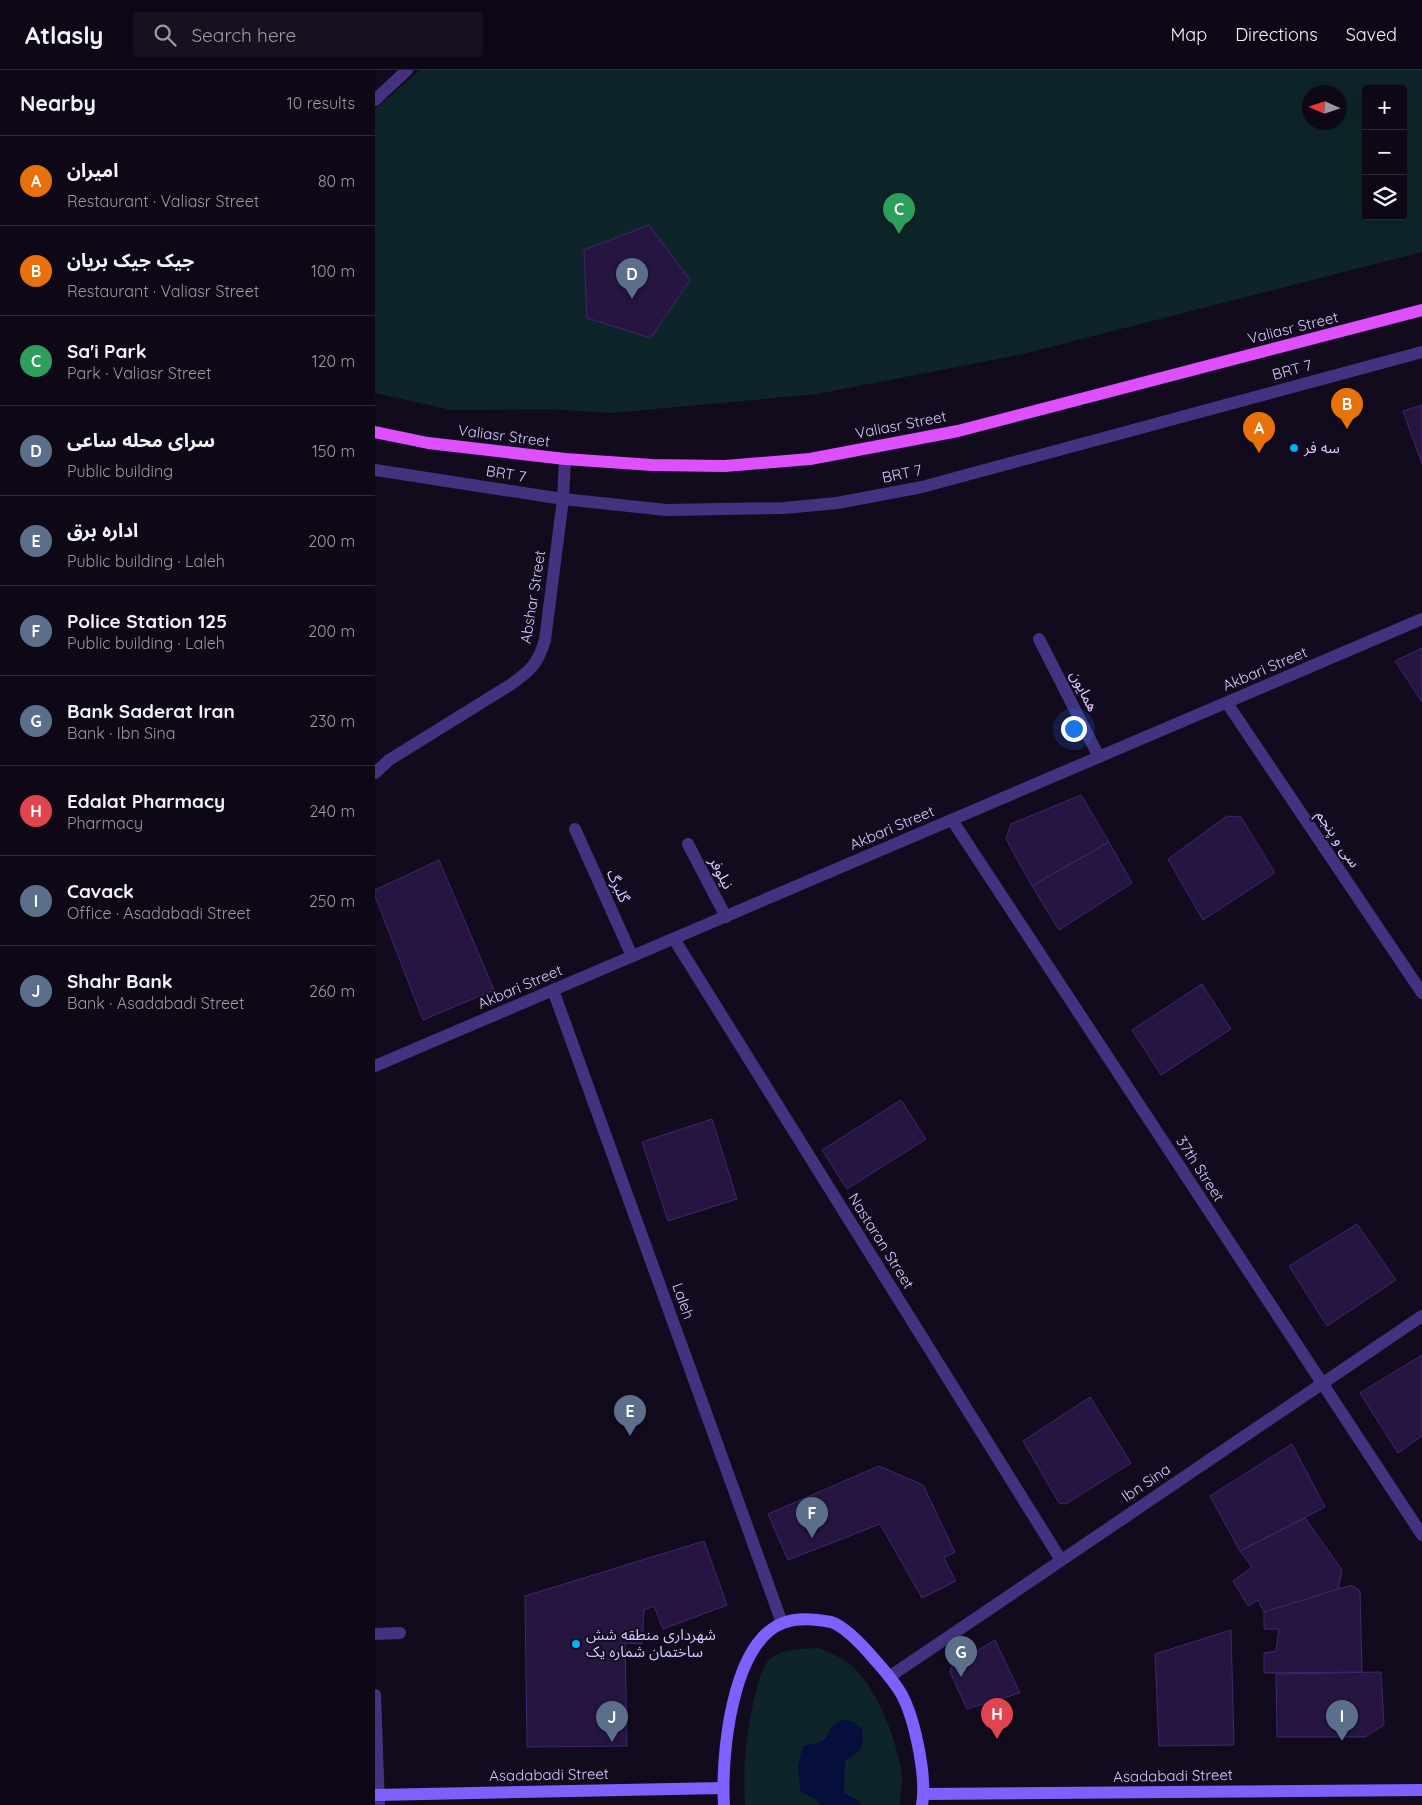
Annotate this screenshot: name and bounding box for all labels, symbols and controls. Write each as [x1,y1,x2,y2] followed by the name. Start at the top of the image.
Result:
[133,12,483,57] search box
[25,20,103,50] text: Atlasly
[151,21,179,49] icon: search
[191,23,296,47] text: Search here
[1170,23,1207,46] text: Map
[1235,23,1318,46] text: Directions
[1346,23,1397,46] text: Saved
[1302,85,1347,130] north arrow
[1362,85,1407,220] map controls
[1362,85,1407,130] button: +
[20,90,96,116] text: Nearby
[287,93,355,113] text: 10 results
[1362,130,1407,175] button: −
[67,158,118,182] text: امیران
[31,171,41,191] text: A
[318,171,355,191] text: 80 m
[1362,175,1407,220] button: layers
[67,191,259,211] text: Restaurant · Valiasr Street
[883,193,915,234] pin: C
[67,248,194,272] text: جیک جیک بریان
[616,258,648,299] pin: D
[31,261,41,281] text: B
[311,261,355,281] text: 100 m
[67,281,259,301] text: Restaurant · Valiasr Street
[1246,307,1340,348] street label: Valiasr Street
[67,339,146,363] text: Sa'i Park
[31,351,41,371] text: C
[312,351,355,371] text: 120 m
[1270,355,1314,384] street label: BRT 7
[67,363,211,383] text: Park · Valiasr Street
[1331,388,1363,429] pin: B
[854,406,948,443] street label: Valiasr Street
[1243,412,1275,453] pin: A
[457,420,551,451] street label: Valiasr Street
[67,428,215,452] text: سرای محله ساعی
[1303,438,1340,457] place label: سه فر
[30,441,42,461] text: D
[312,441,355,461] text: 150 m
[1288,442,1300,454] marker: سه فر
[880,460,924,487] street label: BRT 7
[67,461,173,481] text: Public building
[485,461,528,486] street label: BRT 7
[67,518,138,542] text: اداره برق
[31,531,41,551] text: E
[308,531,355,551] text: 200 m
[516,549,549,645] street label: Abshar Street
[67,551,225,571] text: Public building · Laleh
[67,609,227,633] text: Police Station 125
[32,621,41,641] text: F
[308,621,355,641] text: 200 m
[67,633,225,653] text: Public building · Laleh
[1220,642,1310,695] street label: Akbari Street
[1066,667,1103,714] street label: همایون
[67,699,235,723] text: Bank Saderat Iran
[30,711,42,731] text: G
[309,711,355,731] text: 230 m
[1061,716,1087,742] your location
[67,723,175,743] text: Bank · Ibn Sina
[67,789,225,813] text: Edalat Pharmacy
[30,801,42,821] text: H
[309,801,355,821] text: 240 m
[847,801,937,854] street label: Akbari Street
[1311,806,1365,872] street label: سی و پنجم
[67,813,143,833] text: Pharmacy
[705,852,738,892] street label: نیلوفر
[603,866,634,906] street label: گلبرگ
[67,879,134,903] text: Cavack
[34,891,38,911] text: I
[309,891,355,911] text: 250 m
[67,903,251,923] text: Office · Asadabadi Street
[475,960,565,1013] street label: Akbari Street
[67,969,173,993] text: Shahr Bank
[32,981,40,1001] text: J
[309,981,355,1001] text: 260 m
[67,993,244,1013] text: Bank · Asadabadi Street
[1172,1132,1229,1205] street label: 37th Street
[844,1189,919,1292] street label: Nastaran Street
[668,1280,699,1322] street label: Laleh
[614,1395,646,1436] pin: E
[1118,1459,1174,1506] street label: Ibn Sina
[796,1497,828,1538] pin: F
[586,1625,716,1661] place label: شهرداری منطقه شش ساختمان شماره یک
[945,1636,977,1677] pin: G
[570,1638,582,1650] marker: شهرداری منطقه شش ساختمان شماره یک
[981,1698,1013,1739] pin: H
[1326,1700,1358,1741] pin: I
[596,1701,628,1742] pin: J
[489,1764,609,1785] street label: Asadabadi Street
[1113,1765,1233,1786] street label: Asadabadi Street

